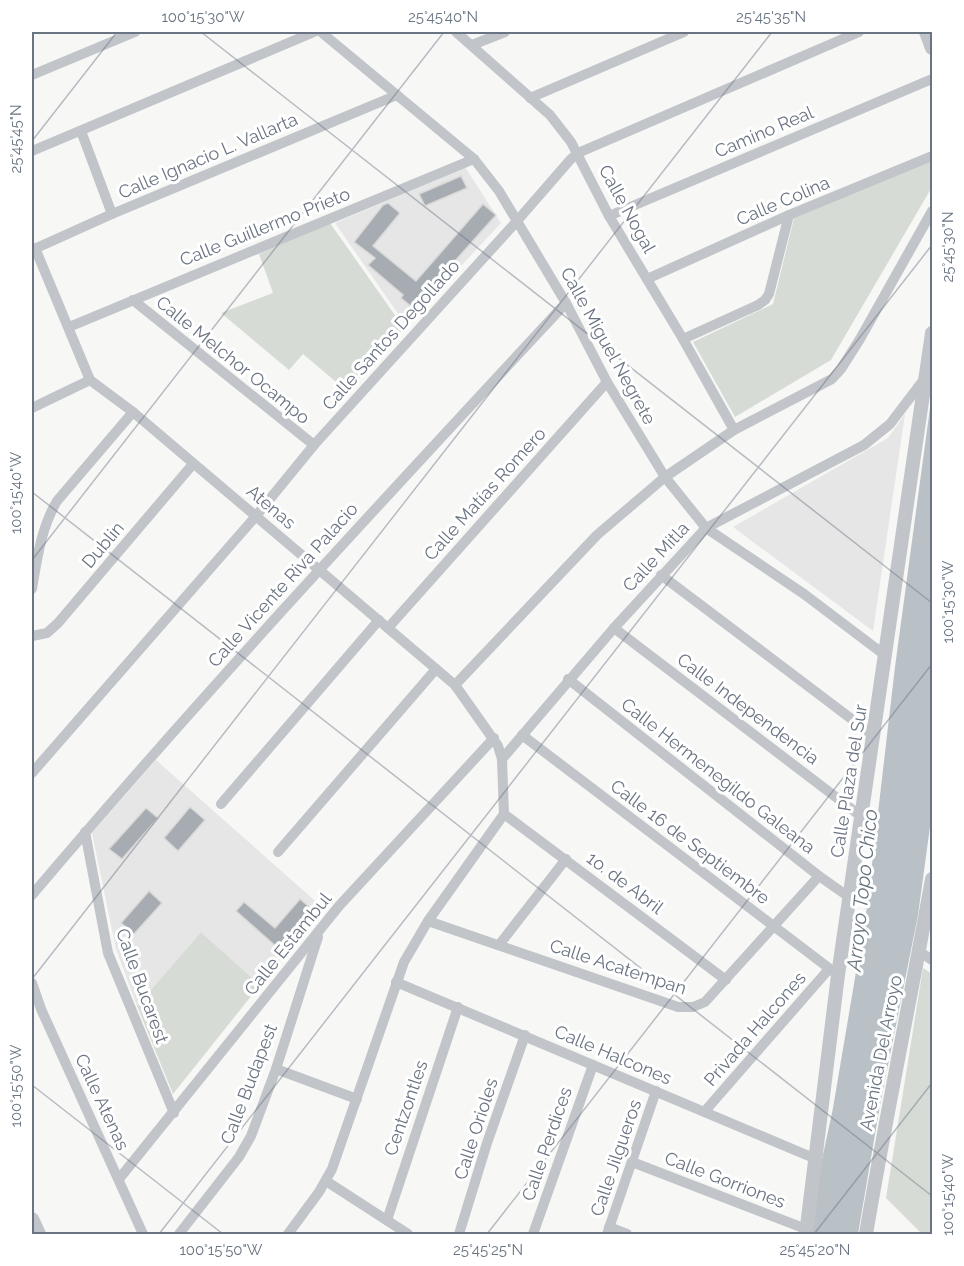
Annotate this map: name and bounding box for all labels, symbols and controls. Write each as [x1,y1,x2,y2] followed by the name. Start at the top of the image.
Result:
[161,8,245,26] text: 100°15'30"W
[408,8,478,26] text: 25°45'40"N
[736,8,806,26] text: 25°45'35"N
[711,101,816,162] street label: Camino Real
[7,104,25,174] text: 25°45'45"N
[115,108,301,203] street label: Calle Ignacio L. Vallarta
[595,161,660,257] street label: Calle Nogal
[733,171,833,230] street label: Calle Colina
[177,183,353,270] street label: Calle Guillermo Prieto
[939,212,957,283] text: 25°45'30"N
[318,255,464,414] street label: Calle Santos Degollado
[556,263,661,428] street label: Calle Miguel Negrete
[152,291,314,428] street label: Calle Melchor Ocampo
[419,423,550,564] street label: Calle Matías Romero
[7,452,25,534] text: 100°15'40"W
[243,480,300,533] street label: Atenas
[203,498,362,671] street label: Calle Vicente Riva Palacio
[77,517,128,572] street label: Dublin
[618,517,693,596] street label: Calle Mitla
[939,560,957,644] text: 100°15'30"W
[673,648,823,769] street label: Calle Independencia
[617,693,819,858] street label: Calle Hermenegildo Galeana
[826,702,871,859] street label: Calle Plaza del Sur
[607,775,774,909] street label: Calle 16 de Septiembre
[841,808,882,973] water label: Arroyo Topo Chico
[583,847,668,918] street label: 1o. de Abril
[240,888,335,999] street label: Calle Estambul
[112,925,173,1046] street label: Calle Bucarest
[547,935,689,999] street label: Calle Acatempan
[699,967,810,1090] street label: Privada Halcones
[855,973,906,1133] street label: Avenida Del Arroyo
[551,1020,675,1089] street label: Calle Halcones
[216,1021,281,1147] street label: Calle Budapest
[7,1044,25,1128] text: 100°15'50"W
[71,1050,134,1154] street label: Calle Atenas
[379,1057,432,1158] street label: Centzontles
[449,1075,502,1182] street label: Calle Orioles
[517,1084,576,1203] street label: Calle Perdices
[586,1096,645,1219] street label: Calle Jilgueros
[662,1147,789,1212] street label: Calle Gorriones
[939,1154,957,1236] text: 100°15'40"W
[179,1241,263,1259] text: 100°15'50"W
[453,1241,523,1259] text: 25°45'25"N
[780,1241,850,1259] text: 25°45'20"N

